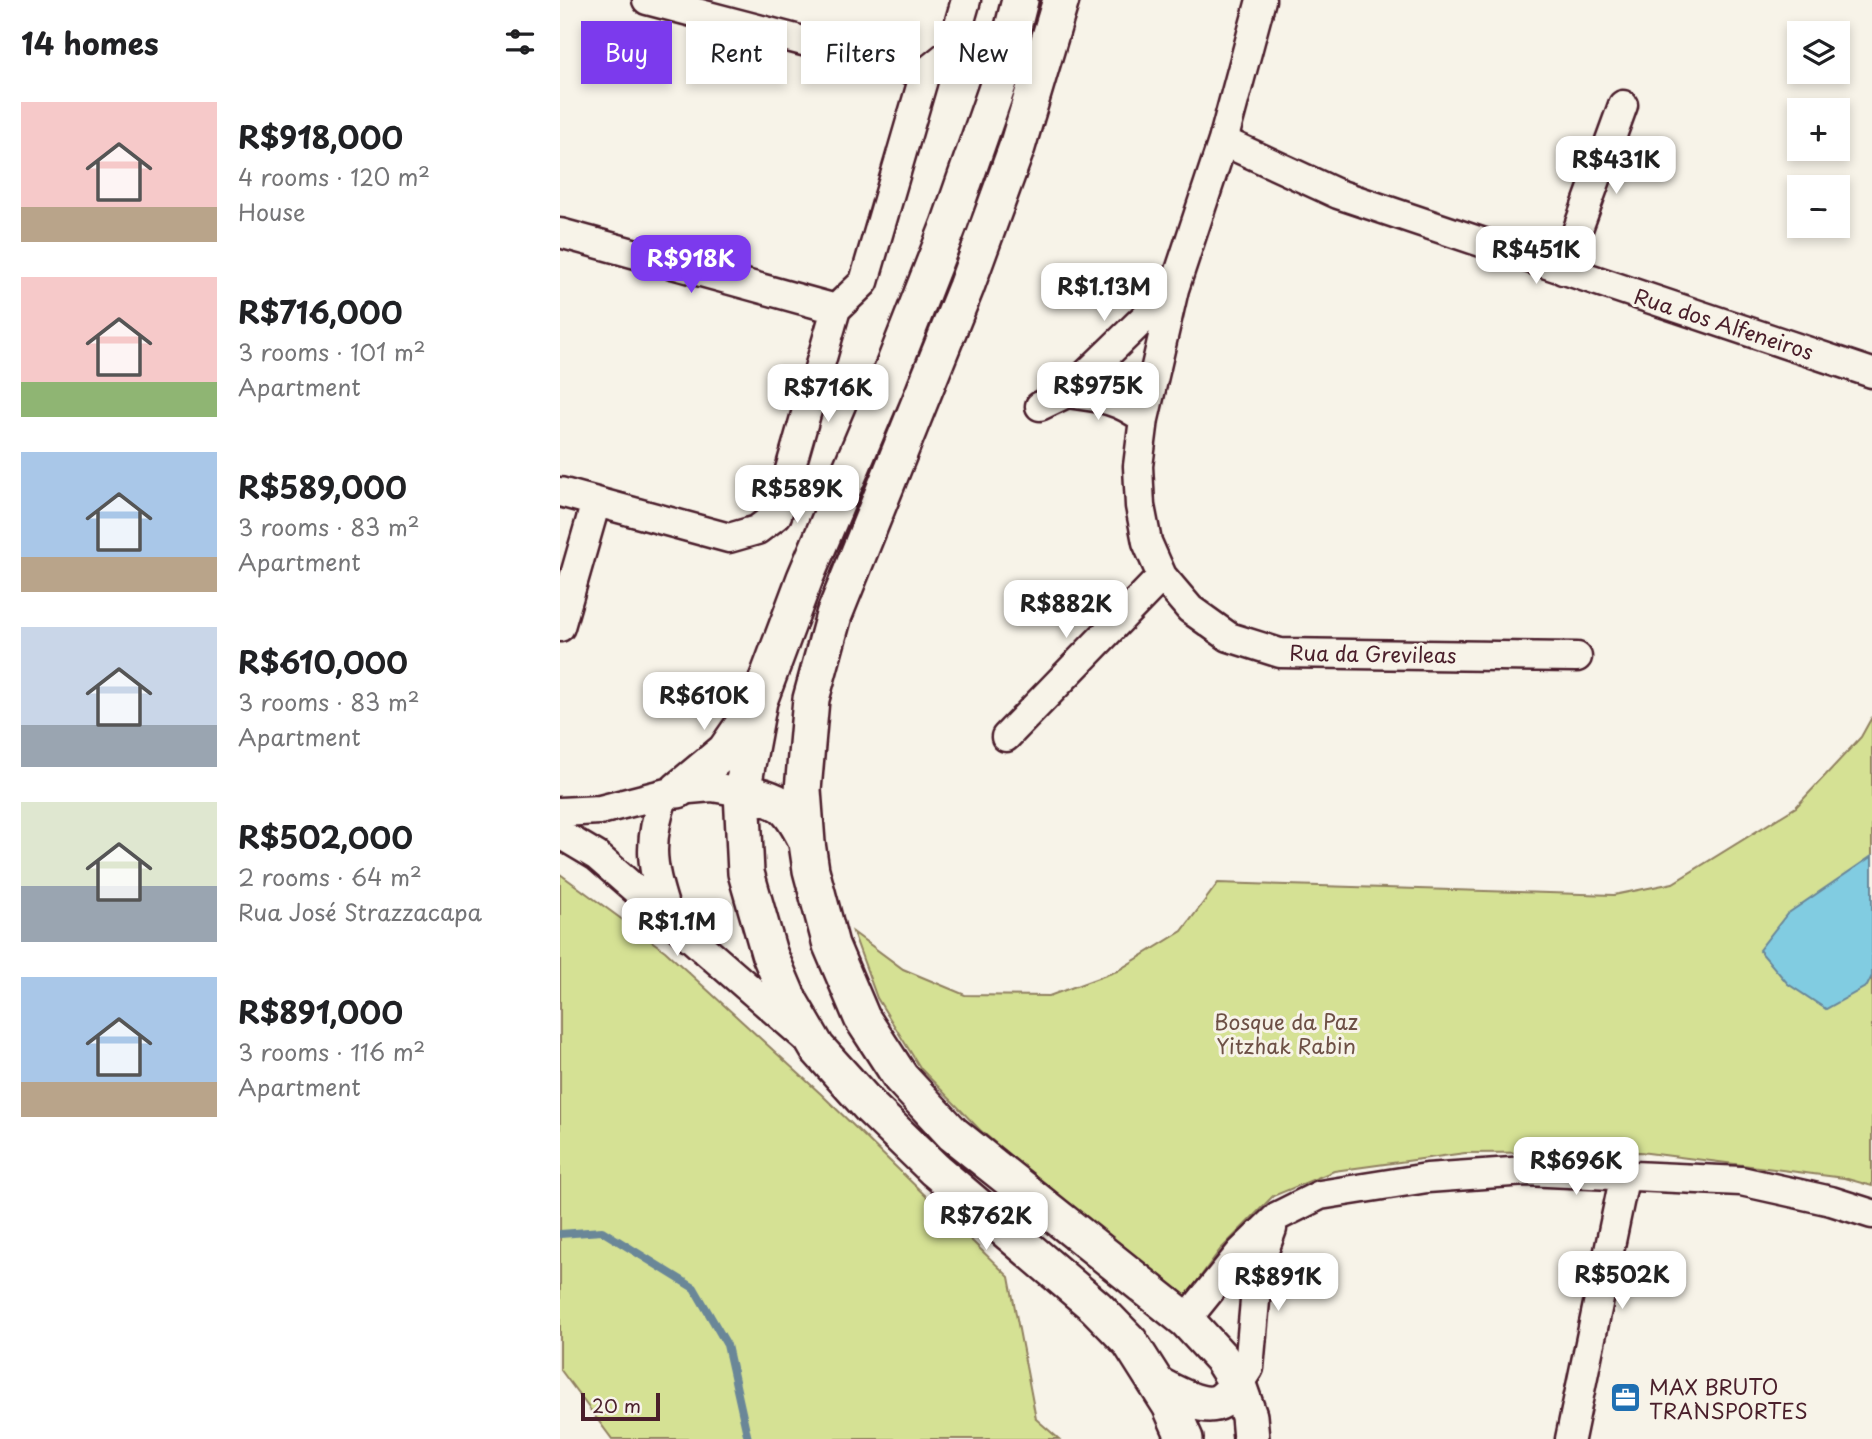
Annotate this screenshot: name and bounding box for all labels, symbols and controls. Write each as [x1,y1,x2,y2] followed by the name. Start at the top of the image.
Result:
[21,20,159,65] text: 14 homes
[581,21,672,84] chip: Buy
[686,21,787,84] chip: Rent
[801,21,920,84] chip: Filters
[934,21,1032,84] chip: New
[1787,21,1850,238] map controls
[1787,21,1850,84] button: layers
[501,23,539,61] icon: filters
[1787,98,1850,161] button: +
[238,114,403,159] text: R$918,000
[77,130,161,214] icon: home
[1559,136,1673,196] pin: R$431K
[1572,141,1660,176] text: R$431K
[238,159,430,194] text: 4 rooms · 120 m²
[1787,175,1850,238] button: −
[238,194,305,229] text: House
[1479,226,1593,286] pin: R$451K
[1492,231,1580,266] text: R$451K
[634,236,748,295] pin: R$918K
[647,240,735,275] text: R$918K
[1039,264,1169,323] pin: R$1.13M
[1057,268,1151,303] text: R$1.13M
[1630,279,1818,367] street label: Rua dos Alfeneiros
[238,289,403,334] text: R$716,000
[77,305,161,389] icon: home
[238,334,426,369] text: 3 rooms · 101 m²
[1041,362,1155,422] pin: R$975K
[771,364,885,424] pin: R$716K
[1053,367,1143,402] text: R$975K
[238,369,361,404] text: Apartment
[783,369,873,404] text: R$716K
[238,464,407,509] text: R$589,000
[740,466,854,525] pin: R$589K
[751,470,843,505] text: R$589K
[77,480,161,564] icon: home
[238,509,420,544] text: 3 rooms · 83 m²
[238,544,361,579] text: Apartment
[1009,580,1123,640] pin: R$882K
[1020,585,1112,620] text: R$882K
[1289,636,1457,670] street label: Rua da Grevileas
[238,639,408,684] text: R$610,000
[77,655,161,739] icon: home
[647,672,761,732] pin: R$610K
[659,677,749,712] text: R$610K
[238,684,420,719] text: 3 rooms · 83 m²
[238,719,361,754] text: Apartment
[238,814,413,859] text: R$502,000
[77,830,161,914] icon: home
[238,859,422,894] text: 2 rooms · 64 m²
[238,894,482,929] text: Rua José Strazzacapa
[620,898,734,958] pin: R$1.1M
[638,903,716,938] text: R$1.1M
[238,989,403,1034] text: R$891,000
[77,1005,161,1089] icon: home
[1214,1005,1358,1061] park label: Bosque da Paz Yitzhak Rabin
[238,1034,425,1069] text: 3 rooms · 116 m²
[238,1069,361,1104] text: Apartment
[1519,1138,1633,1197] pin: R$696K
[1530,1142,1622,1177] text: R$696K
[929,1192,1043,1252] pin: R$762K
[940,1197,1032,1232] text: R$762K
[1565,1252,1679,1311] pin: R$502K
[1221,1254,1335,1313] pin: R$891K
[1574,1256,1670,1291] text: R$502K
[1234,1258,1322,1293] text: R$891K
[1649,1370,1808,1426] place label: MAX BRUTO TRANSPORTES
[1609,1381,1643,1415] office icon: MAX BRUTO TRANSPORTES
[581,1390,660,1422] scale bar
[592,1391,641,1419] text: 20 m

